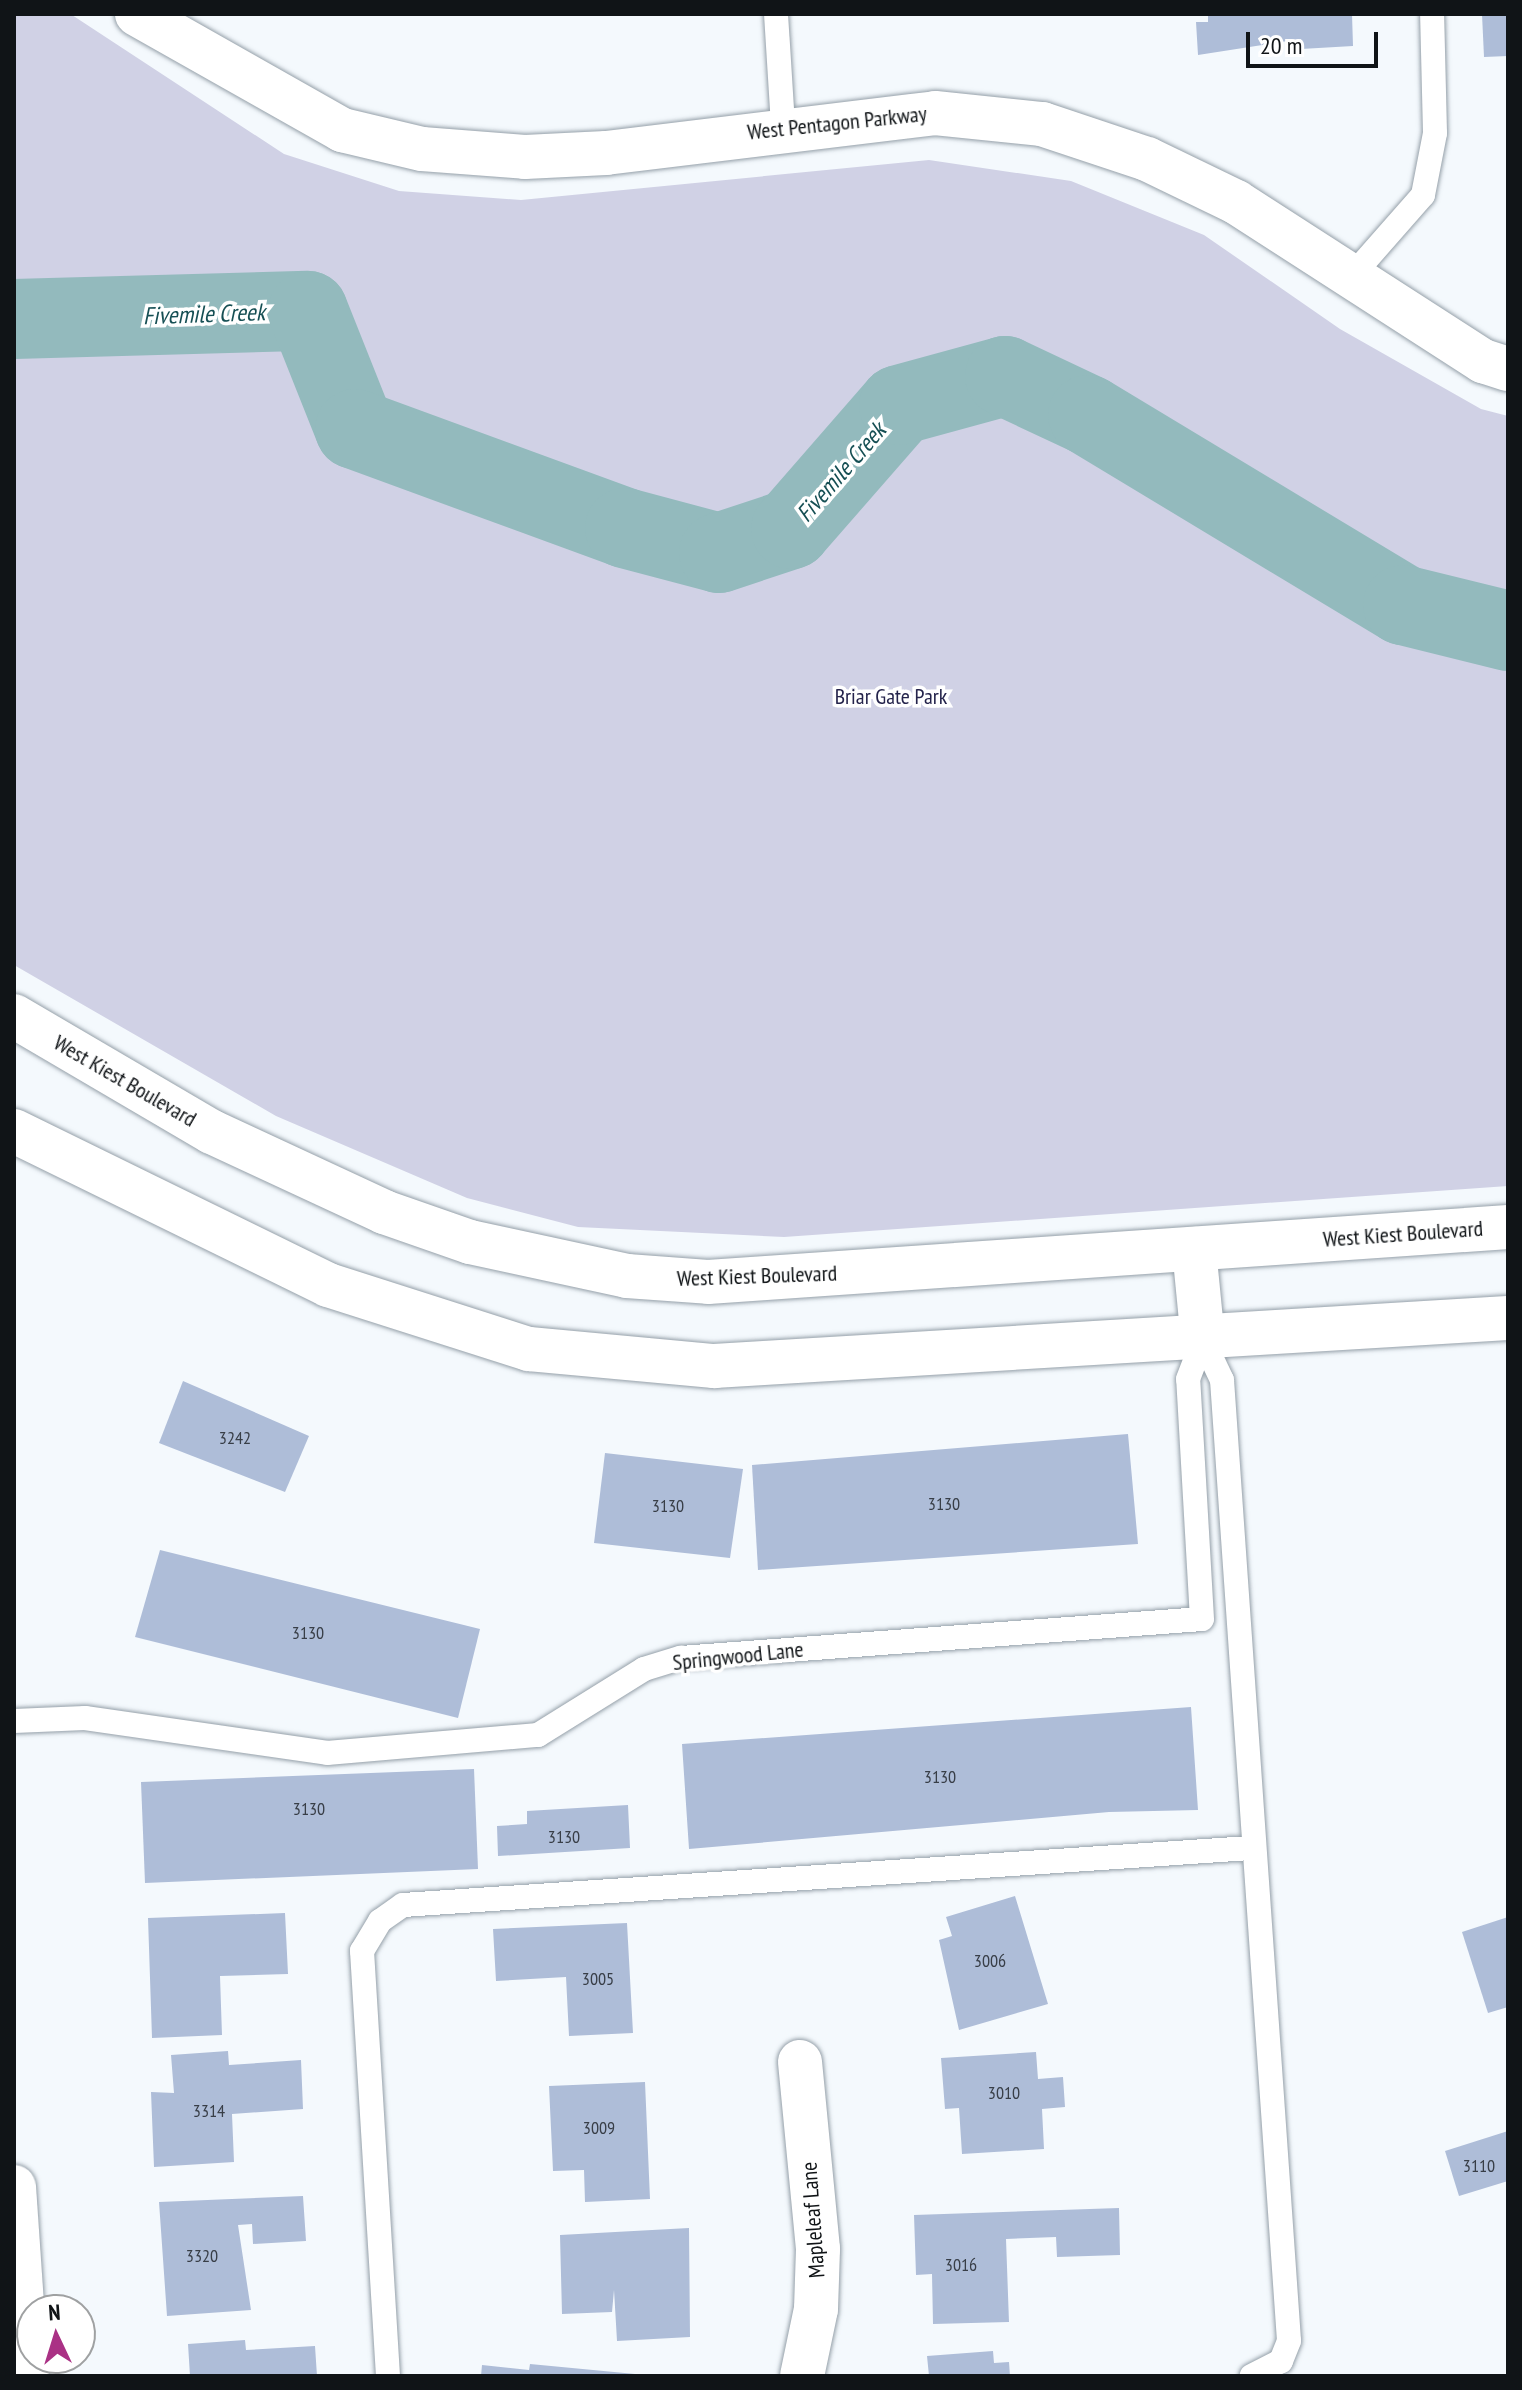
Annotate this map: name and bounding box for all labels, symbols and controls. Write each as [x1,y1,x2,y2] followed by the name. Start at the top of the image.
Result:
[1250,16,1382,66] scale bar
[1260,30,1302,61] text: 20 m
[746,100,928,146] street label: West Pentagon Parkway
[143,297,265,331] water label: Fivemile Creek
[790,417,892,527] water label: Fivemile Creek
[835,684,947,710] park label: Briar Gate Park
[49,1030,201,1132] street label: West Kiest Boulevard
[1322,1215,1484,1253] street label: West Kiest Boulevard
[676,1260,838,1292] street label: West Kiest Boulevard
[219,1427,251,1449] house number: 3242
[928,1493,960,1515] house number: 3130
[652,1495,684,1517] house number: 3130
[292,1622,324,1644] house number: 3130
[671,1636,805,1676] street label: Springwood Lane
[924,1766,956,1788] house number: 3130
[293,1798,325,1820] house number: 3130
[548,1826,580,1848] house number: 3130
[974,1950,1006,1972] house number: 3006
[582,1968,614,1990] house number: 3005
[988,2082,1020,2104] house number: 3010
[193,2100,225,2122] house number: 3314
[583,2117,615,2139] house number: 3009
[1463,2155,1495,2177] house number: 3110
[796,2161,830,2279] street label: Mapleleaf Lane
[186,2245,218,2267] house number: 3320
[945,2254,977,2276] house number: 3016
[16,2294,96,2374] north arrow
[48,2298,61,2326] text: N

